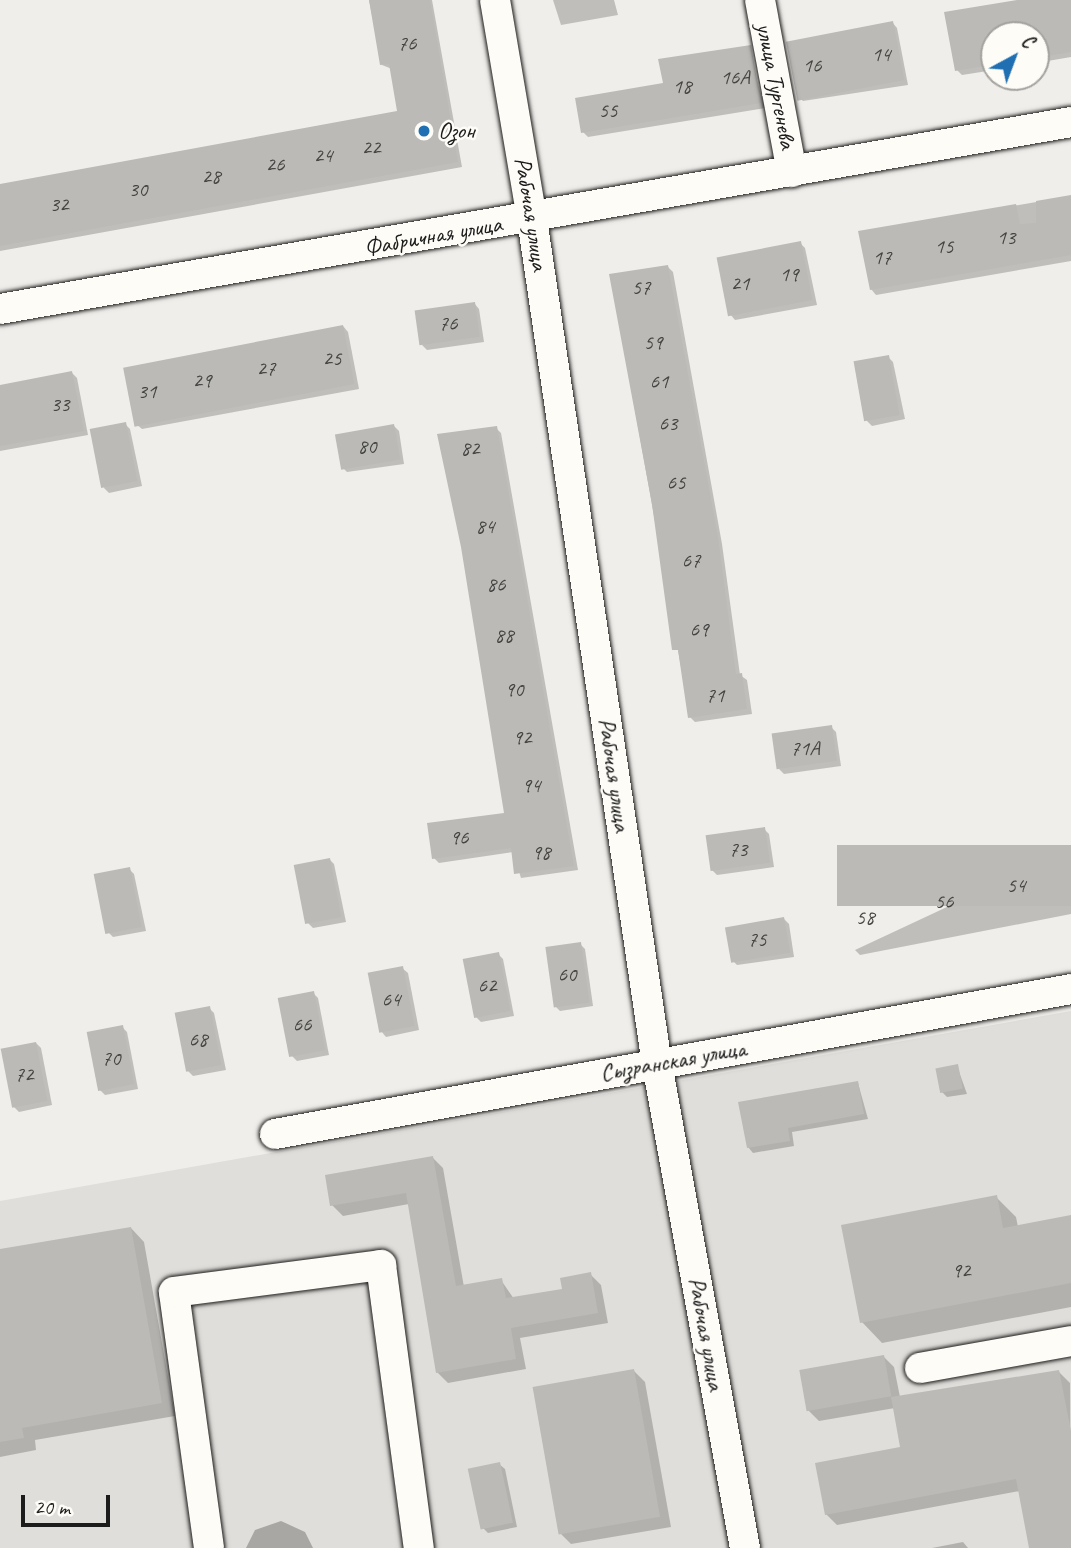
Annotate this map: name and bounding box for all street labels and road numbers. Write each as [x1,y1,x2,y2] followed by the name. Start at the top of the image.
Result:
[750,20,802,152] street label: улица Тургенева
[508,155,554,273] street label: Рабочая улица
[361,210,505,262] street label: Фабричная улица
[592,716,636,834] street label: Рабочая улица
[598,1034,748,1088] street label: Сызранская улица
[682,1275,730,1393] street label: Рабочая улица

